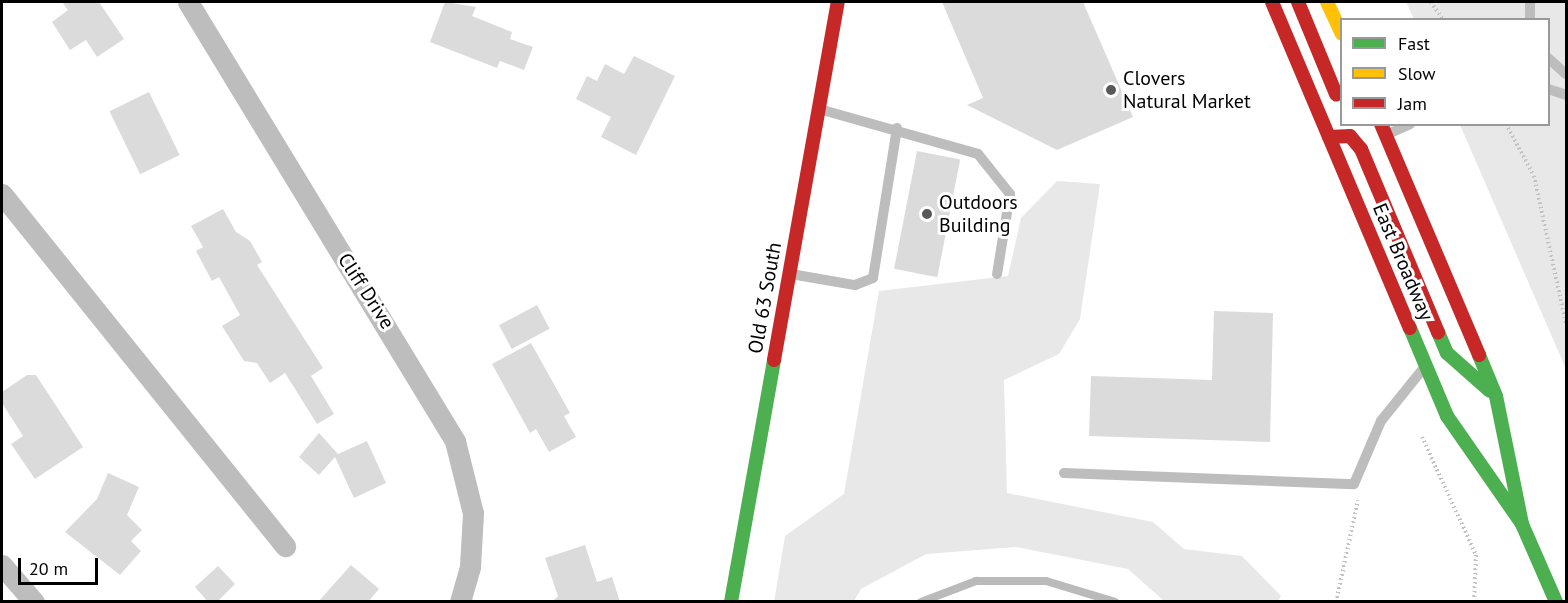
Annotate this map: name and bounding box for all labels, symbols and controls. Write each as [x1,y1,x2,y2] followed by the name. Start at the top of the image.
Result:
[1340,18,1550,126] legend
[1398,32,1430,55] text: Fast
[1398,62,1436,85] text: Slow
[1123,66,1251,113] place label: Clovers Natural Market
[1104,83,1118,97] marker: Clovers Natural Market
[1398,92,1427,115] text: Jam
[939,190,1018,237] place label: Outdoors Building
[1368,200,1438,324] street label: East Broadway
[920,207,934,221] marker: Outdoors Building
[743,240,787,356] street label: Old 63 South
[333,249,399,333] street label: Cliff Drive
[21,546,100,584] scale bar
[29,557,68,580] text: 20 m

